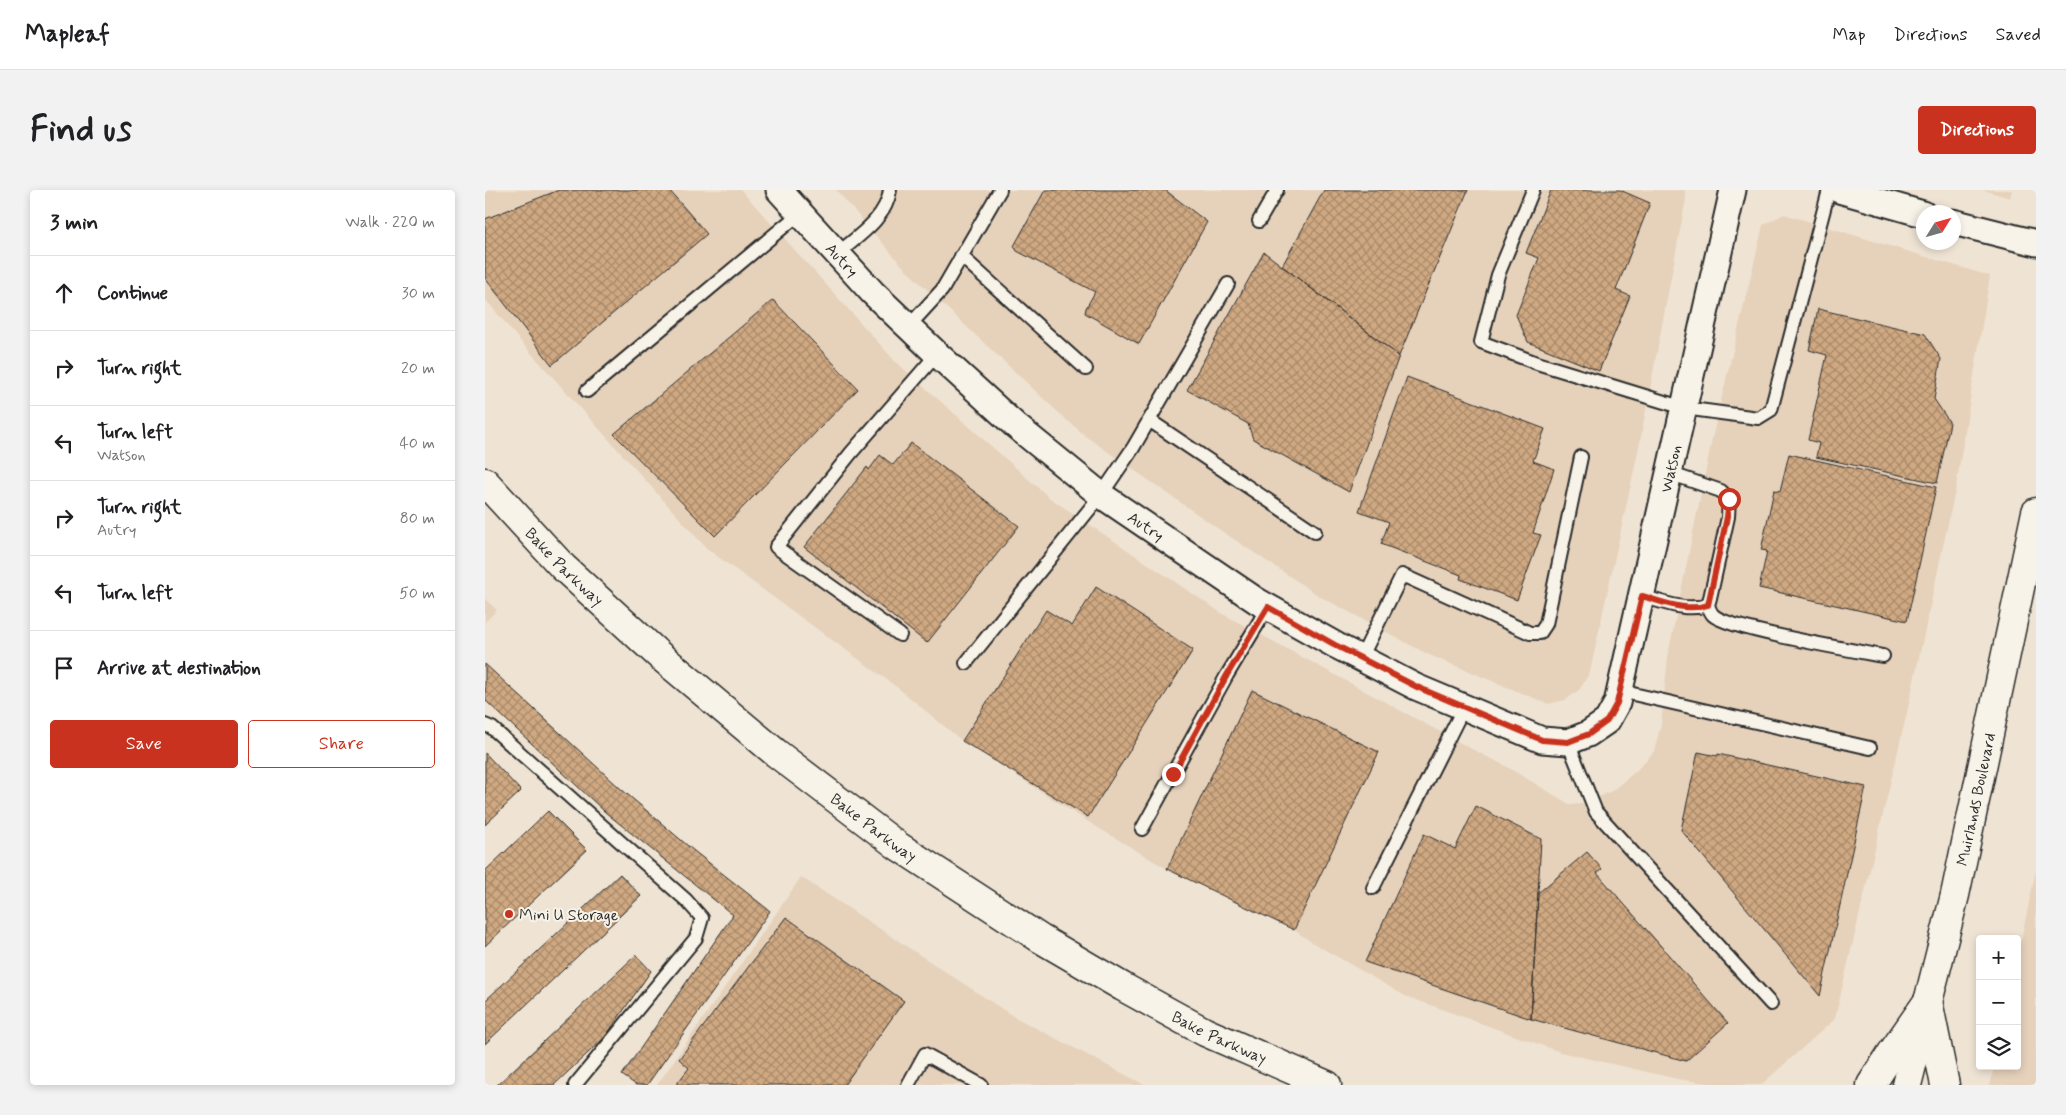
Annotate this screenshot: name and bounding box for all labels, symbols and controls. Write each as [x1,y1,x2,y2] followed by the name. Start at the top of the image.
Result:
[25,19,110,50] text: Mapleaf
[1833,23,1866,47] text: Map
[1894,23,1968,47] text: Directions
[1996,23,2041,47] text: Saved
[1918,106,2036,154] button: Directions
[30,107,132,153] text: Find us
[1916,205,1961,250] north arrow
[50,209,98,237] text: 3 min
[345,212,435,233] text: Walk · 220 m
[820,239,862,282] street label: Autry
[50,279,78,307] icon: ahead
[97,281,168,306] text: Continue
[402,283,435,304] text: 30 m
[50,354,78,382] icon: right
[97,356,181,381] text: Turn right
[401,358,435,379] text: 20 m
[97,420,173,445] text: Turn left
[50,429,78,457] icon: left
[399,433,435,454] text: 40 m
[1656,443,1687,495] street label: Watson
[97,445,146,466] text: Watson
[1718,488,1741,511] route start
[97,495,181,520] text: Turn right
[50,504,78,532] icon: right
[1123,507,1168,547] street label: Autry
[400,508,435,529] text: 80 m
[97,520,136,541] text: Autry
[520,524,607,611] street label: Bake Parkway
[50,579,78,607] icon: left
[97,581,173,606] text: Turn left
[399,583,435,604] text: 50 m
[50,654,78,682] icon: arrive
[97,656,261,681] text: Arrive at destination
[50,720,238,768] button: Save
[248,720,435,768] button: Share
[1952,731,2001,868] street label: Muirlands Boulevard
[1162,763,1185,786] route end
[826,789,920,867] street label: Bake Parkway
[519,905,619,926] place label: Mini U Storage
[503,908,515,920] marker: Mini U Storage
[1976,935,2021,1070] map controls
[1976,935,2021,980] button: +
[1976,980,2021,1025] button: −
[1168,1007,1270,1070] street label: Bake Parkway
[1976,1025,2021,1070] button: layers

